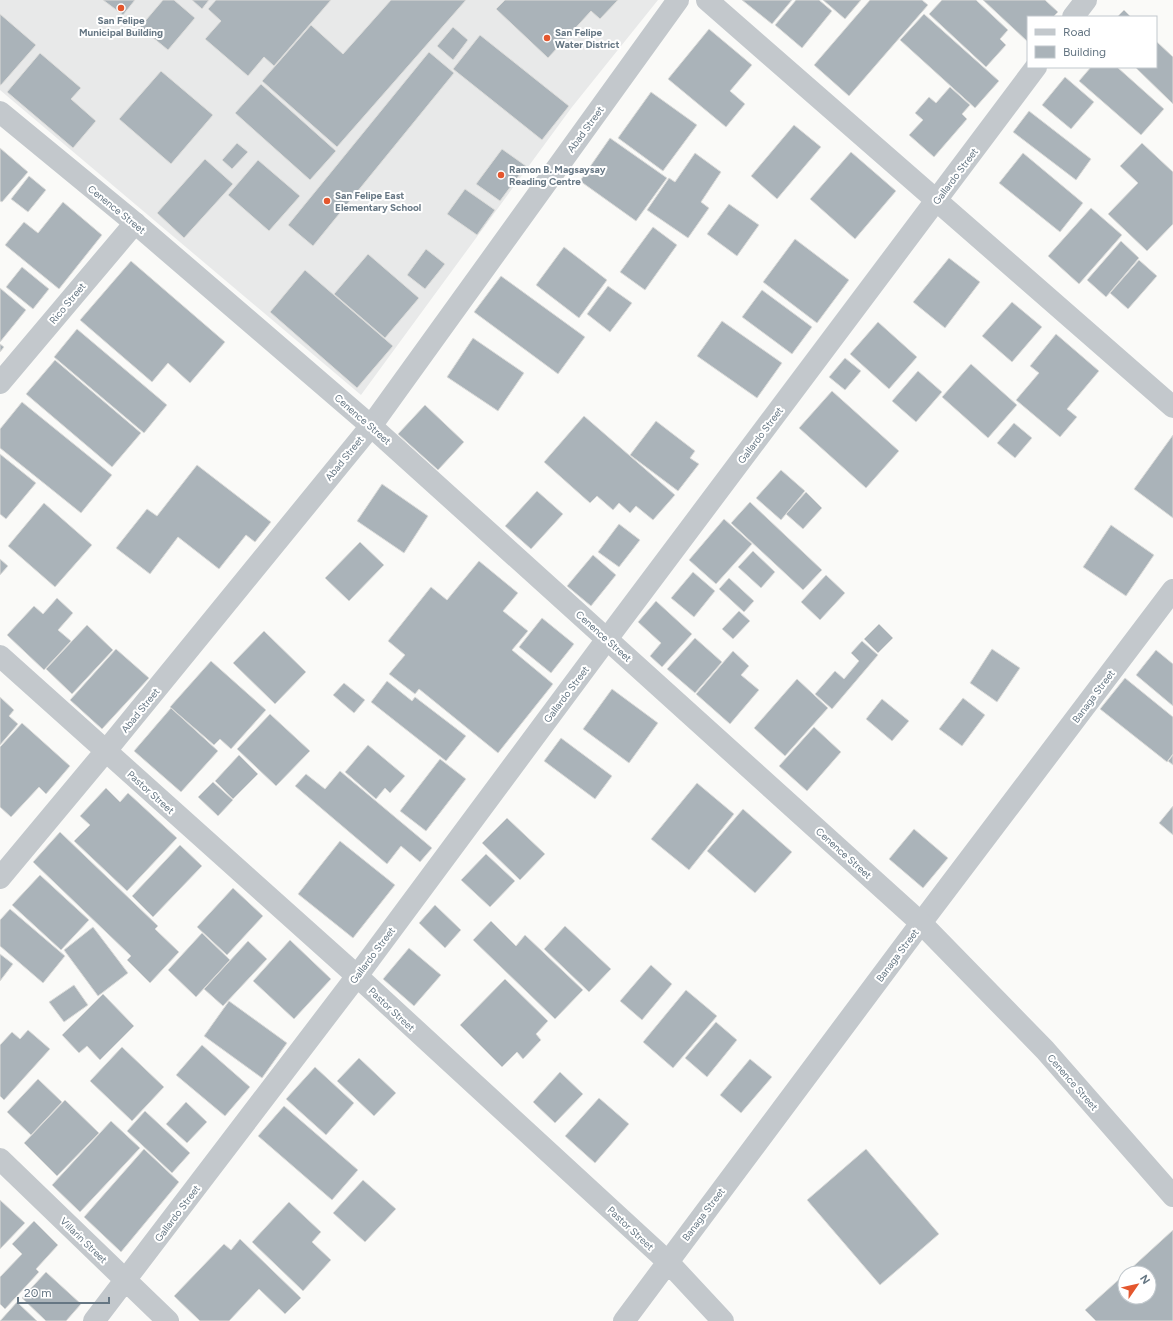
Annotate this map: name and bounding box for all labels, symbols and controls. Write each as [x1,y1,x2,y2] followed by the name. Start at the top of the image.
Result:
[116,3,126,13] marker: San Felipe Municipal Building
[79,14,163,39] place label: San Felipe Municipal Building
[1027,16,1157,68] legend
[1063,25,1091,39] text: Road
[555,26,620,51] place label: San Felipe Water District
[542,33,552,43] marker: San Felipe Water District
[1063,45,1106,59] text: Building
[564,103,607,155] street label: Abad Street
[930,145,981,207] street label: Gallardo Street
[509,163,606,188] place label: Ramon B. Magsaysay Reading Centre
[496,170,506,180] marker: Ramon B. Magsaysay Reading Centre
[85,182,148,237] street label: Cenence Street
[335,189,421,214] place label: San Felipe East Elementary School
[322,196,332,206] marker: San Felipe East Elementary School
[46,280,89,327] street label: Rico Street
[332,391,394,448] street label: Cenence Street
[735,404,786,466] street label: Gallardo Street
[322,433,367,483] street label: Abad Street
[573,608,634,665] street label: Cenence Street
[541,663,592,725] street label: Gallardo Street
[1069,667,1118,726] street label: Banaga Street
[118,685,163,735] street label: Abad Street
[124,768,177,817] street label: Pastor Street
[813,825,874,882] street label: Cenence Street
[347,924,398,986] street label: Gallardo Street
[873,926,922,985] street label: Banaga Street
[366,985,418,1034] street label: Pastor Street
[1045,1051,1101,1113] street label: Cenence Street
[152,1182,203,1244] street label: Gallardo Street
[679,1185,728,1244] street label: Banaga Street
[605,1204,657,1253] street label: Pastor Street
[57,1215,110,1266] street label: Villarin Street
[1117,1265,1157,1305] north arrow
[1137,1273,1153,1287] text: N
[18,1279,109,1305] scale bar
[24,1286,52,1300] text: 20 m

